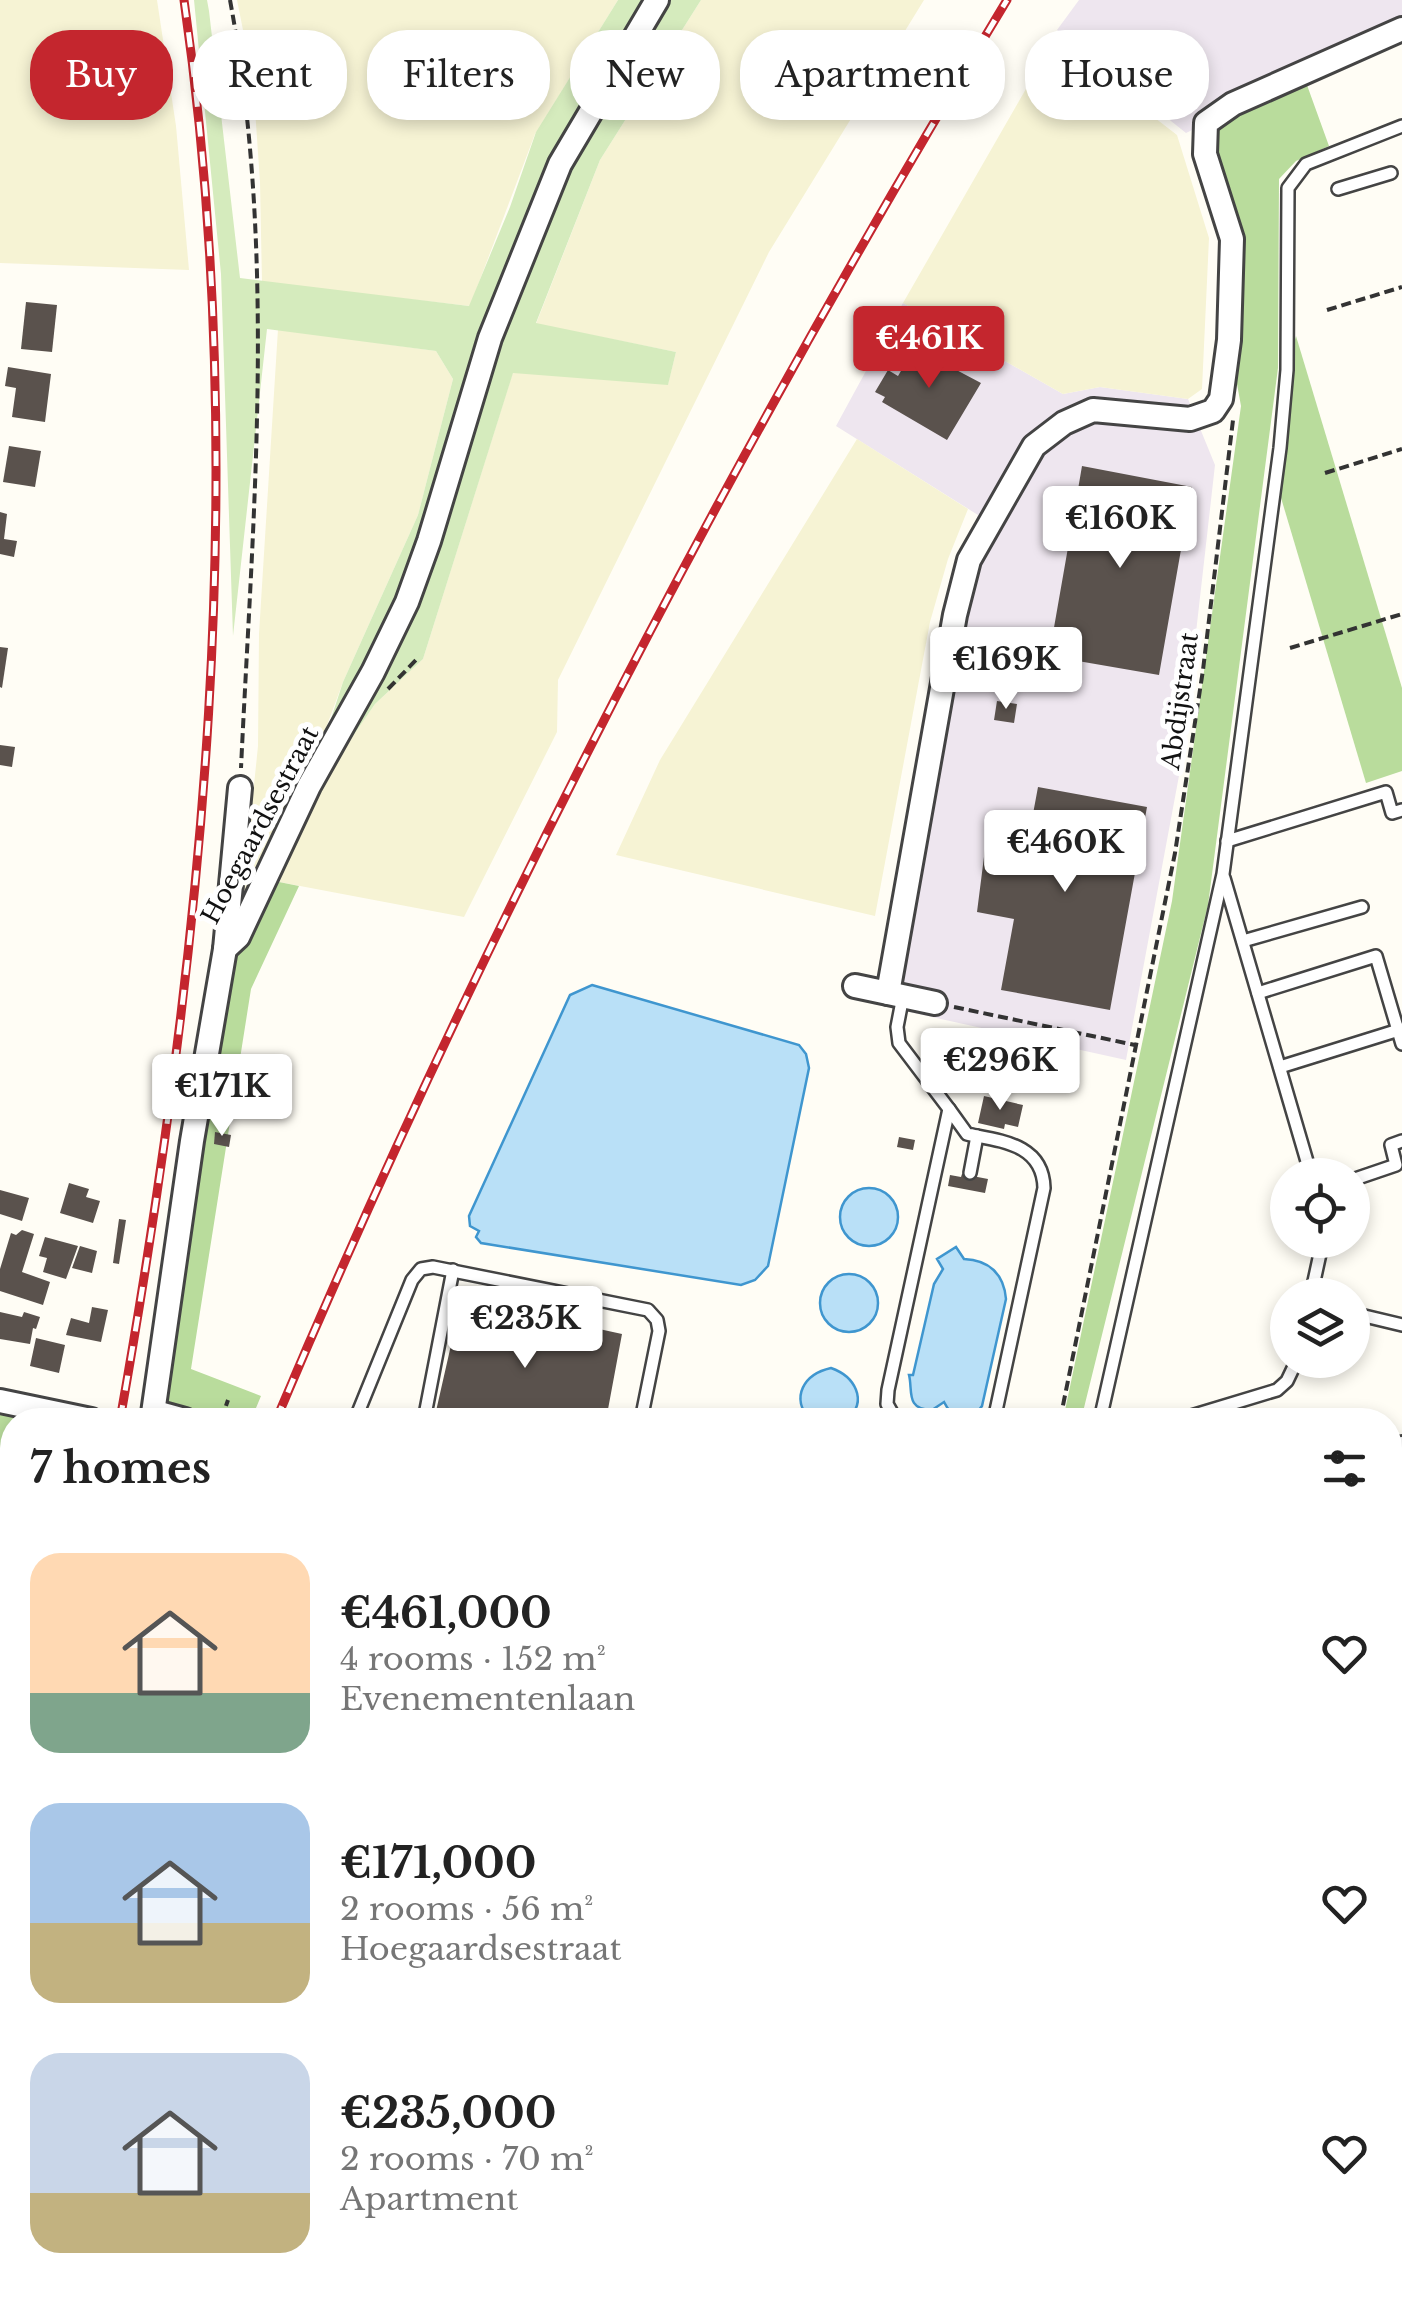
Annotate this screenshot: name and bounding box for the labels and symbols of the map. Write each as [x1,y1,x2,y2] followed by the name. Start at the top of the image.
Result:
[859,306,999,391] pin: €461K
[1050,486,1190,571] pin: €160K
[936,627,1076,712] pin: €169K
[1155,630,1205,773] street label: Abdijstraat
[195,720,326,929] street label: Hoegaardsestraat
[995,810,1135,895] pin: €460K
[930,1028,1070,1113] pin: €296K
[152,1054,292,1139] pin: €171K
[455,1286,595,1371] pin: €235K

